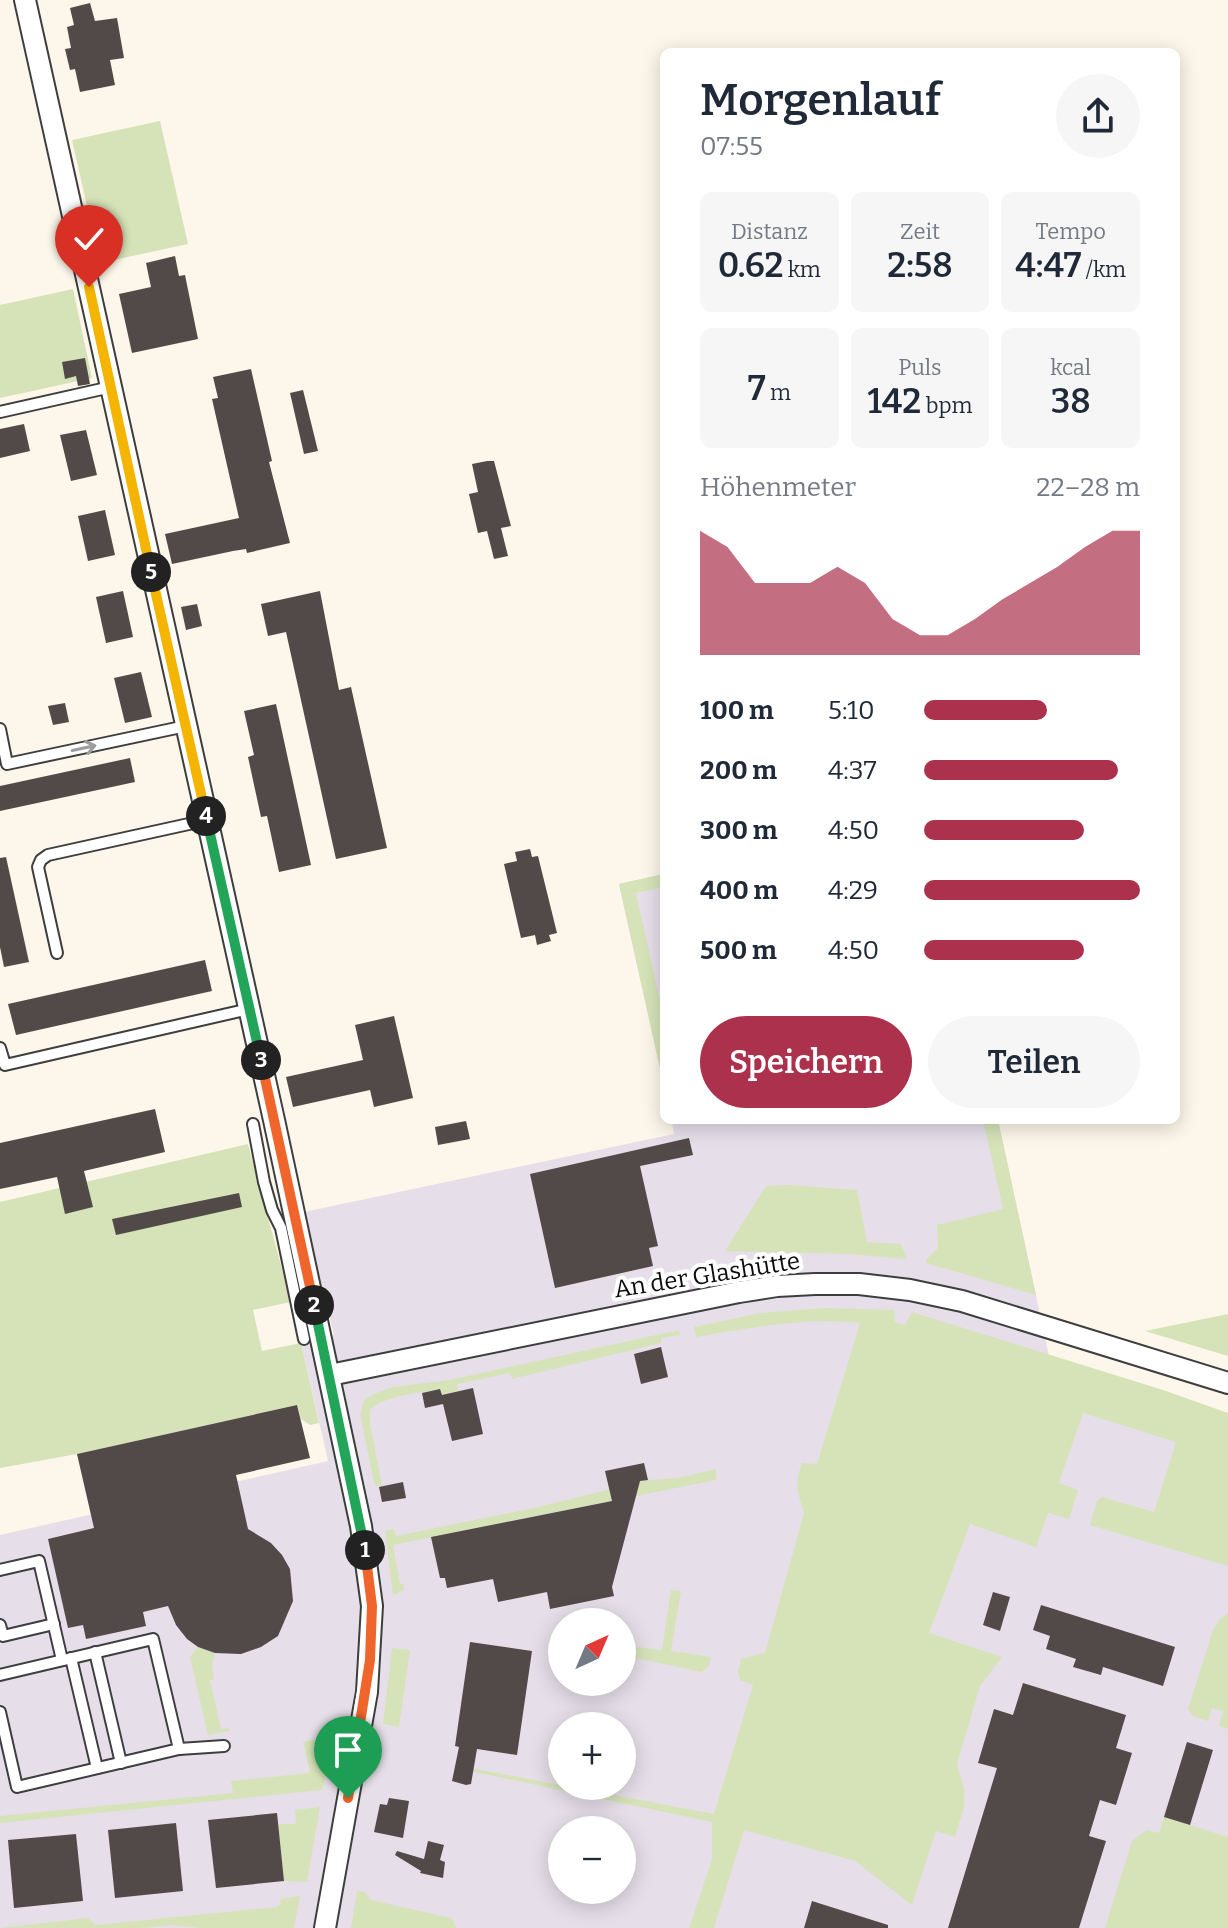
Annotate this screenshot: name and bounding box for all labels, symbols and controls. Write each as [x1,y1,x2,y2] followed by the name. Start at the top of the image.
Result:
[700,74,941,127] text: Morgenlauf
[1056,74,1140,158] button: share
[700,131,763,162] text: 07:55
[55,205,123,287] pin
[67,217,111,261] icon: check
[731,218,808,245] text: Distanz
[900,218,940,245] text: Zeit
[1035,218,1106,245] text: Tempo
[718,245,783,286] text: 0.62
[887,245,953,286] text: 2:58
[1015,245,1081,286] text: 4:47
[783,256,821,283] text: km
[1081,256,1126,283] text: /km
[898,354,942,381] text: Puls
[1050,354,1091,381] text: kcal
[748,368,766,409] text: 7
[766,379,791,406] text: m
[867,381,921,422] text: 142
[1051,381,1091,422] text: 38
[921,392,973,419] text: bpm
[700,472,856,503] text: Höhenmeter
[1036,472,1140,503] text: 22–28 m
[131,552,171,592] pin: 5
[145,558,157,585] text: 5
[700,695,774,726] text: 100 m
[828,695,875,726] text: 5:10
[70,740,96,755] one-way arrow
[700,755,777,786] text: 200 m
[828,755,877,786] text: 4:37
[186,796,226,836] pin: 4
[199,802,213,829] text: 4
[700,815,777,846] text: 300 m
[828,815,879,846] text: 4:50
[700,875,778,906] text: 400 m
[828,875,878,906] text: 4:29
[700,935,777,966] text: 500 m
[828,935,879,966] text: 4:50
[700,1016,912,1108] button: Speichern
[928,1016,1140,1108] button: Teilen
[241,1040,281,1080] pin: 3
[255,1046,267,1073] text: 3
[612,1246,802,1304] street label: An der Glashütte
[294,1285,334,1325] pin: 2
[308,1291,320,1318] text: 2
[345,1530,385,1570] pin: 1
[360,1536,370,1563] text: 1
[548,1608,636,1696] north arrow
[548,1608,636,1904] map controls
[548,1712,636,1800] button: +
[314,1716,382,1798] pin
[326,1728,370,1772] icon: arrive
[548,1816,636,1904] button: −

